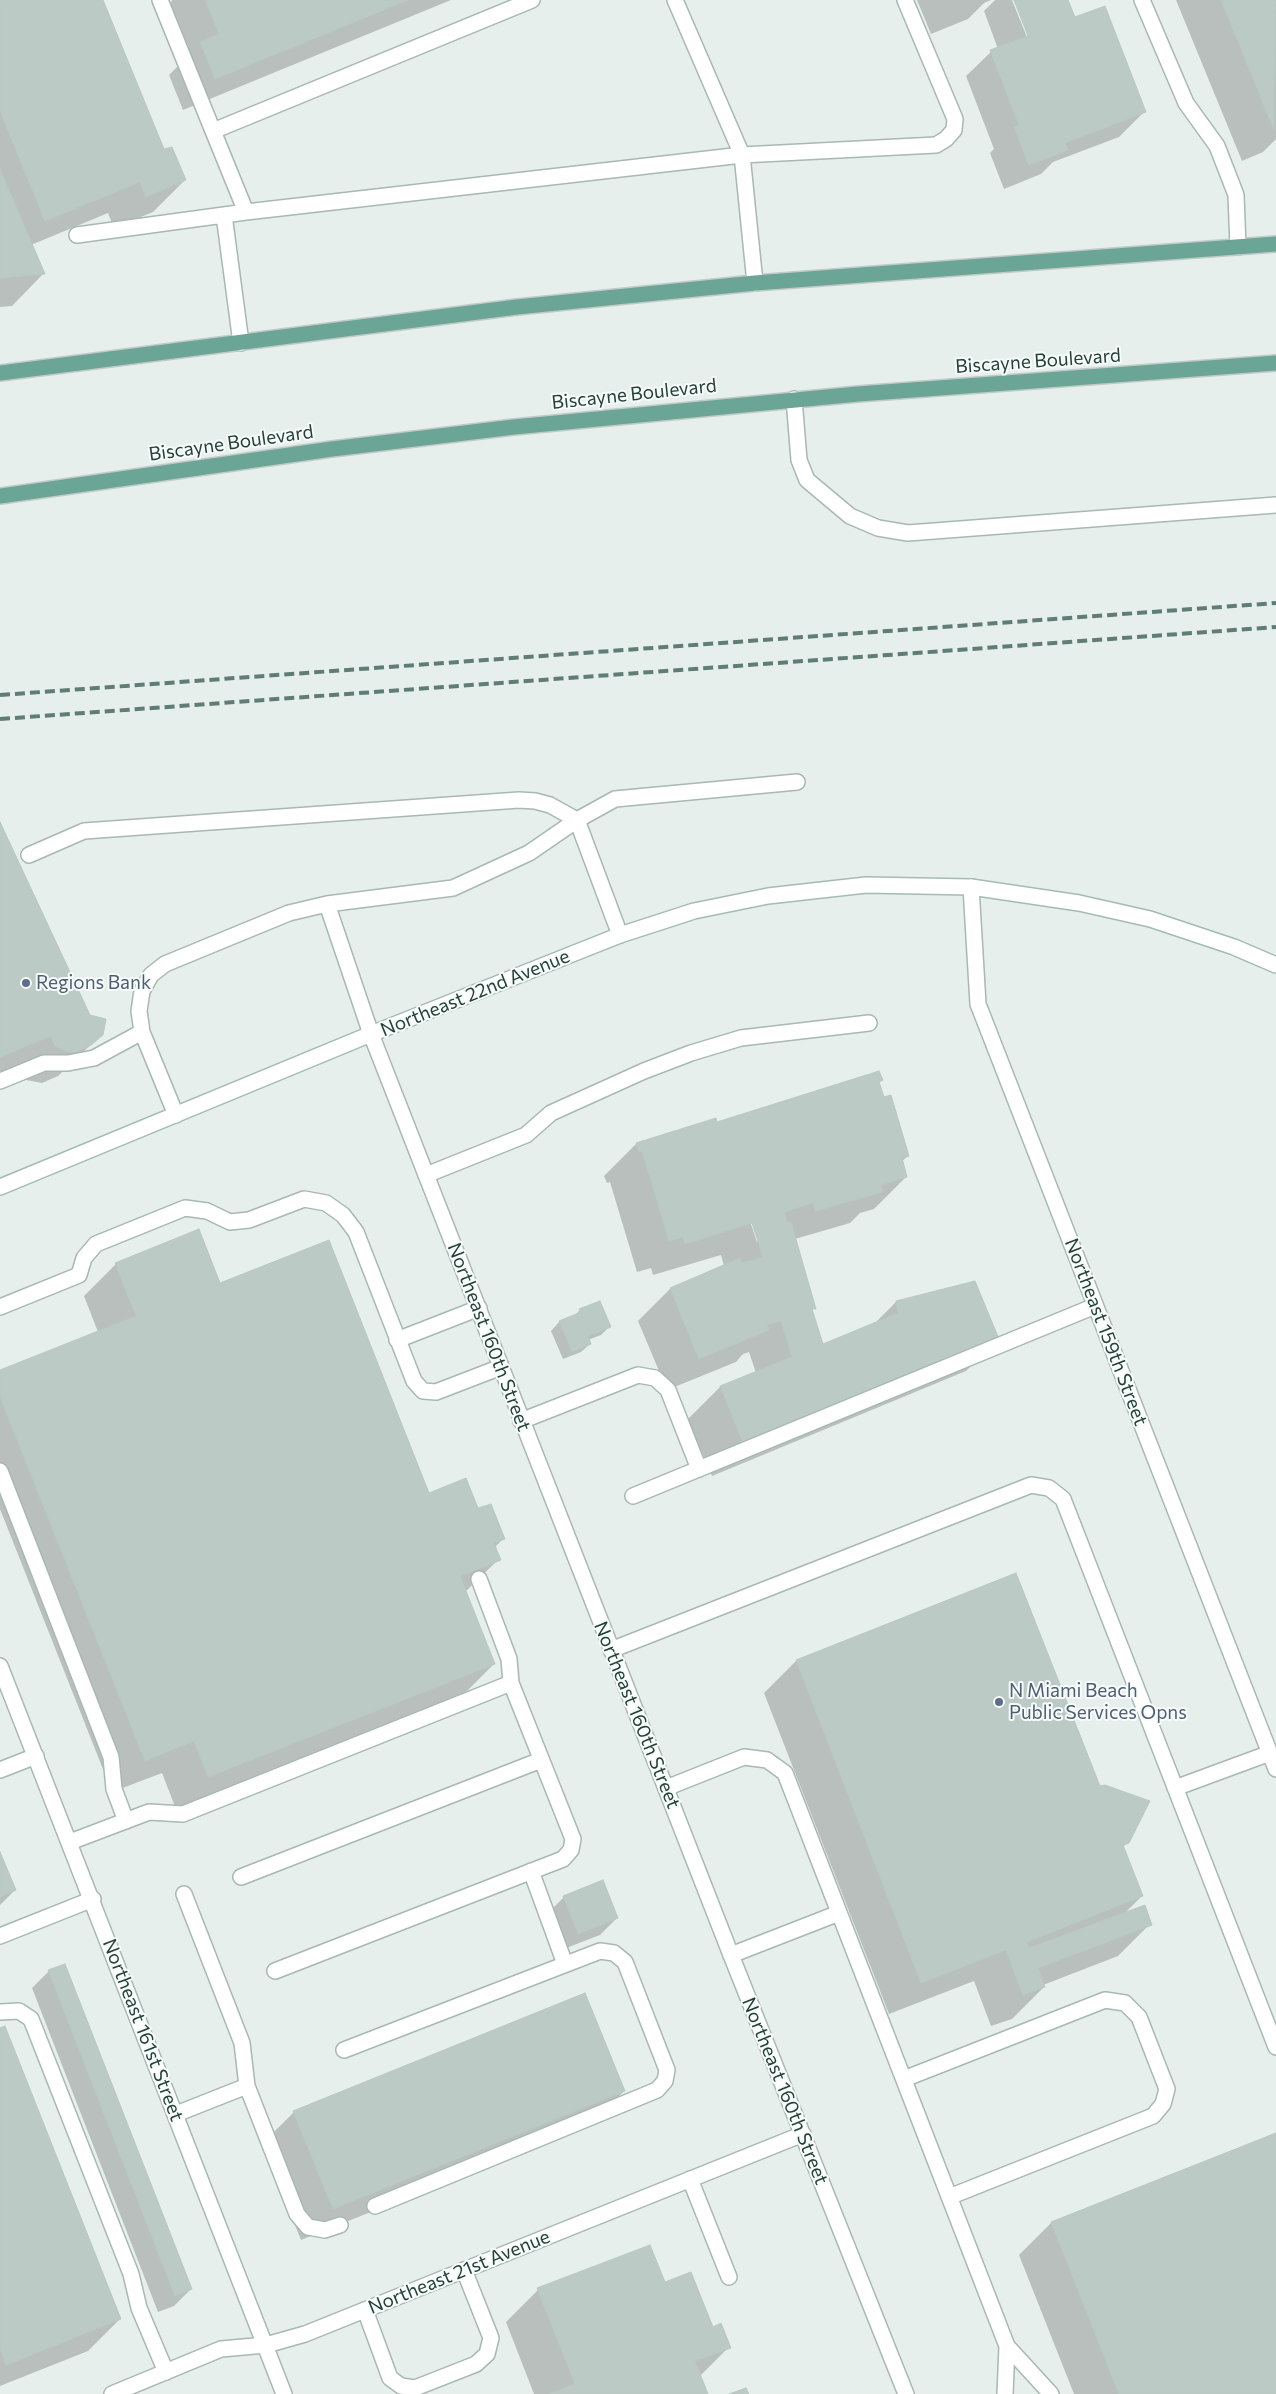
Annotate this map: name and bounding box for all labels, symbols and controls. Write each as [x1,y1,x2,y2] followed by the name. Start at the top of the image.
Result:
[954,344,1122,378] street label: Biscayne Boulevard
[550,374,718,414] street label: Biscayne Boulevard
[147,420,315,466] street label: Biscayne Boulevard
[377,945,573,1041] street label: Northeast 22nd Avenue
[36,972,151,994] place label: Regions Bank
[20,977,32,989] marker: Regions Bank
[1060,1235,1152,1429] street label: Northeast 159th Street
[443,1240,535,1434] street label: Northeast 160th Street
[589,1618,685,1812] street label: Northeast 160th Street
[1009,1680,1187,1724] place label: N Miami Beach Public Services Opns
[993,1696,1005,1708] marker: N Miami Beach Public Services Opns
[98,1936,188,2124] street label: Northeast 161st Street
[737,1994,833,2188] street label: Northeast 160th Street
[365,2225,553,2319] street label: Northeast 21st Avenue

